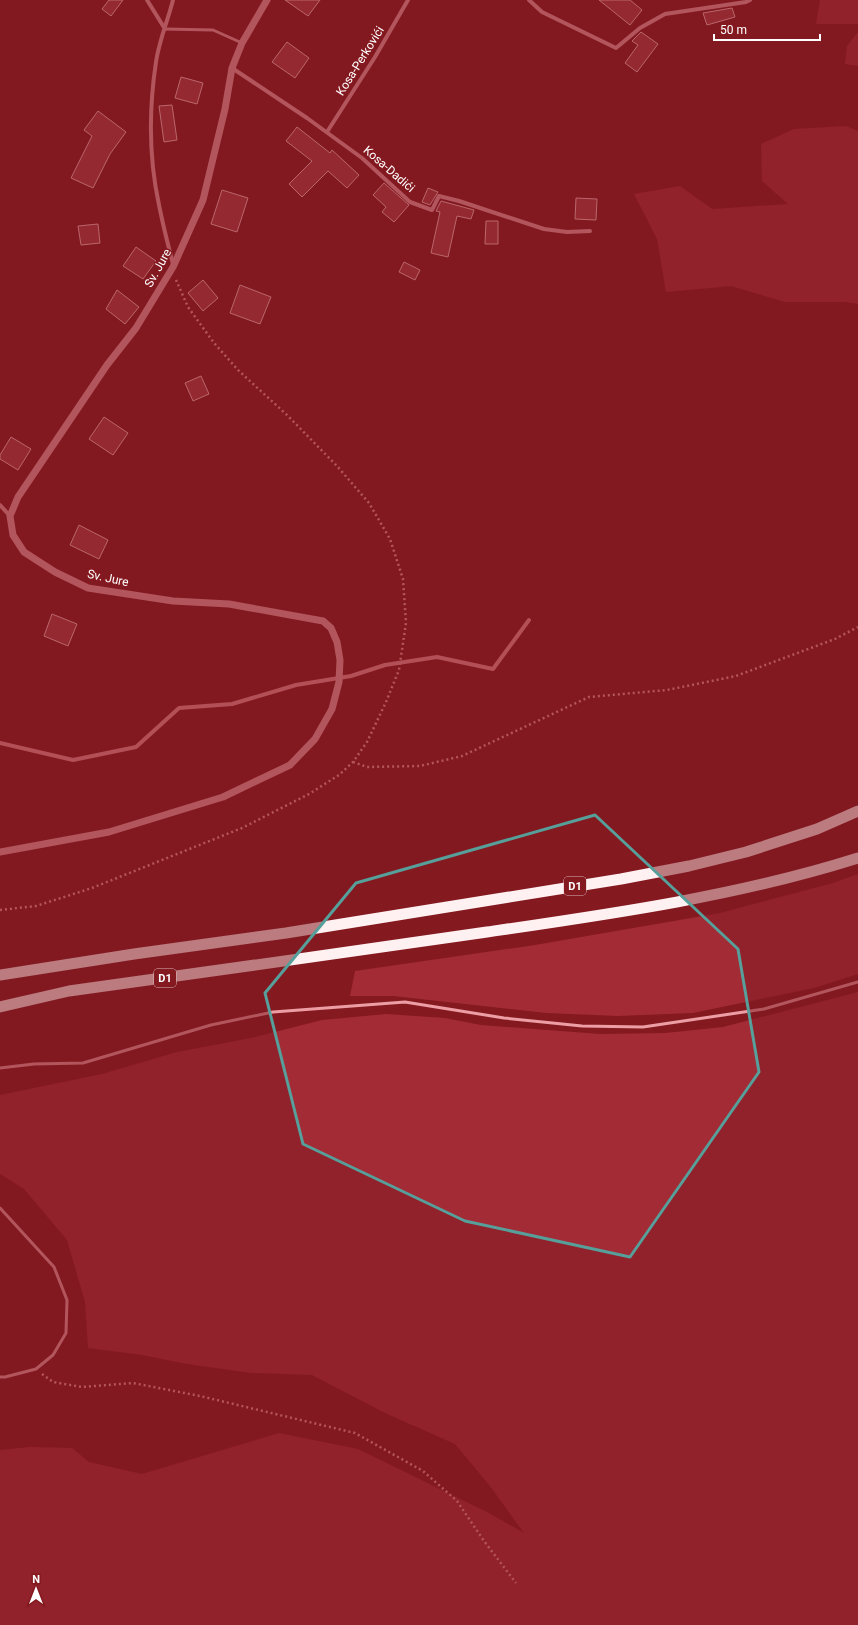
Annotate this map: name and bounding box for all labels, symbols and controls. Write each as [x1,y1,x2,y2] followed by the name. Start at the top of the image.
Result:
[714,16,820,42] scale bar
[720,23,747,37] text: 50 m
[333,24,387,98] street label: Kosa-Perkovići
[360,143,418,195] street label: Kosa-Dadići
[142,246,174,290] street label: Sv. Jure
[86,567,130,589] street label: Sv. Jure
[564,877,586,895] road number: D1
[154,969,176,987] road number: D1
[16,1569,56,1609] north arrow
[32,1573,40,1586] text: N

